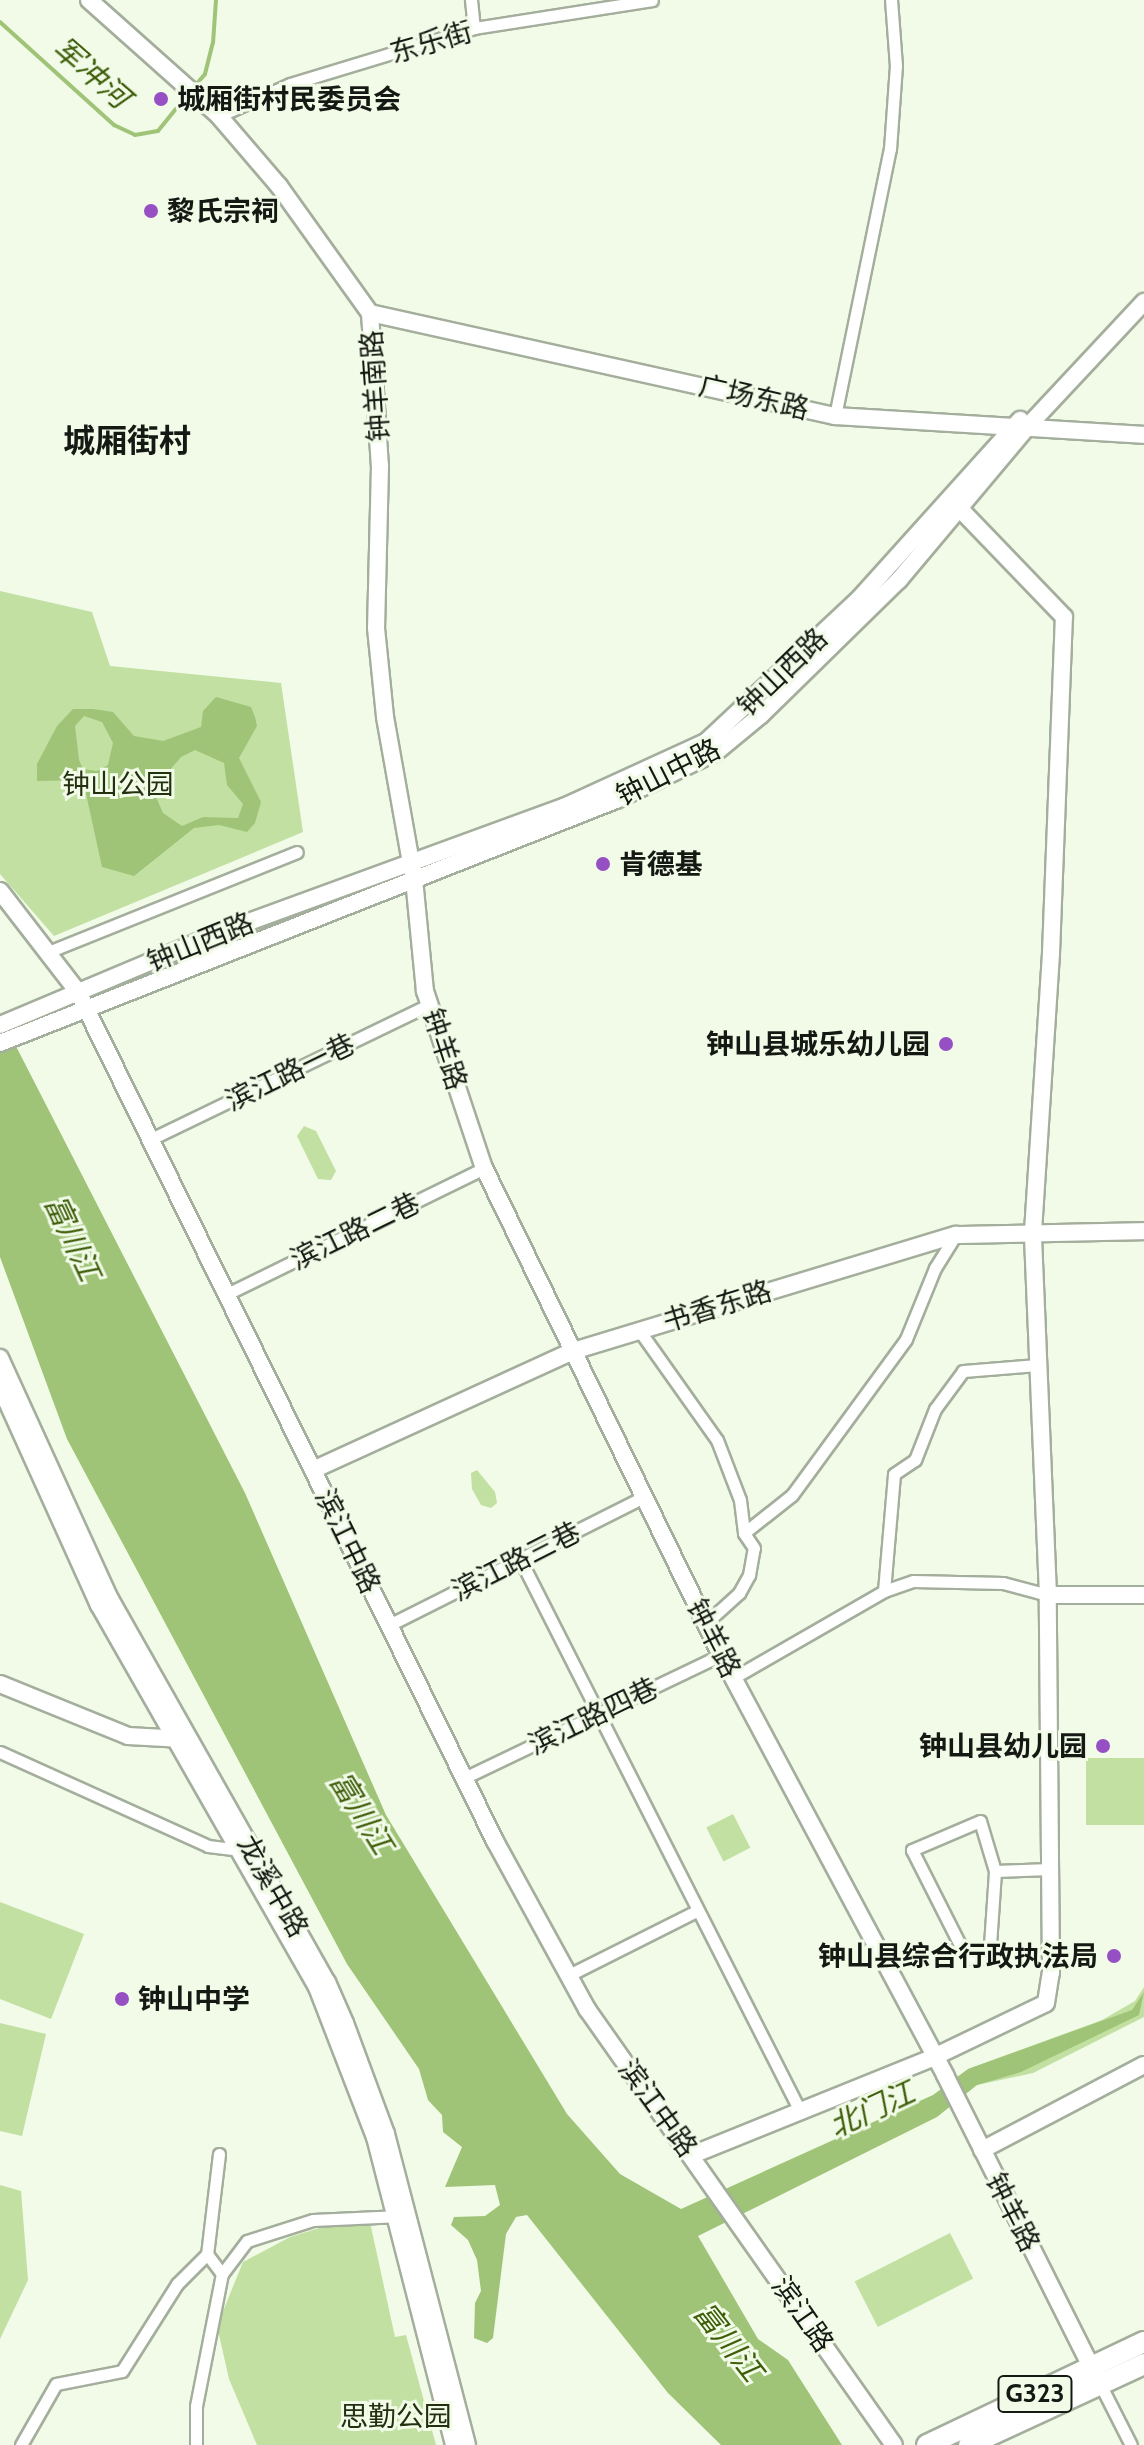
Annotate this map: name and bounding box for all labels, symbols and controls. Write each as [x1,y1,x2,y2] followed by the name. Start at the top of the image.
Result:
[386,14,476,70] street label: 东乐街
[45,30,137,116] water label: 军冲河
[177,82,401,116] place label: 城厢街村民委员会
[152,90,170,108] marker: 城厢街村民委员会
[167,194,279,228] place label: 黎氏宗祠
[142,202,160,220] marker: 黎氏宗祠
[354,329,396,443] street label: 钟羊南路
[696,368,812,426] street label: 广场东路
[63,422,191,460] district label: 城厢街村
[730,621,834,723] street label: 钟山西路
[610,732,726,812] street label: 钟山中路
[62,767,174,801] park label: 钟山公园
[619,847,703,881] place label: 肯德基
[594,855,612,873] marker: 肯德基
[142,905,258,979] street label: 钟山西路
[416,1004,474,1094] street label: 钟羊路
[220,1026,360,1118] street label: 滨江路一巷
[706,1027,930,1061] place label: 钟山县城乐幼儿园
[937,1035,955,1053] marker: 钟山县城乐幼儿园
[285,1185,425,1277] street label: 滨江路二巷
[37,1190,107,1286] water label: 富川江
[659,1274,775,1338] street label: 书香东路
[308,1483,388,1599] street label: 滨江中路
[446,1514,586,1608] street label: 滨江路三巷
[680,1593,748,1683] street label: 钟羊路
[523,1670,663,1762] street label: 滨江路四巷
[919,1729,1087,1763] place label: 钟山县幼儿园
[1094,1737,1112,1755] marker: 钟山县幼儿园
[322,1765,400,1861] water label: 富川江
[230,1829,316,1943] street label: 龙溪中路
[818,1939,1098,1973] place label: 钟山县综合行政执法局
[1105,1947,1123,1965] marker: 钟山县综合行政执法局
[138,1982,250,2016] place label: 钟山中学
[113,1990,131,2008] marker: 钟山中学
[611,2053,705,2163] street label: 滨江中路
[824,2075,920,2145] water label: 北门江
[979,2167,1047,2257] street label: 钟羊路
[765,2270,841,2358] street label: 滨江路
[686,2295,770,2389] water label: 富川江
[997,2372,1073,2416] road number: G323
[340,2399,452,2433] park label: 思勤公园

